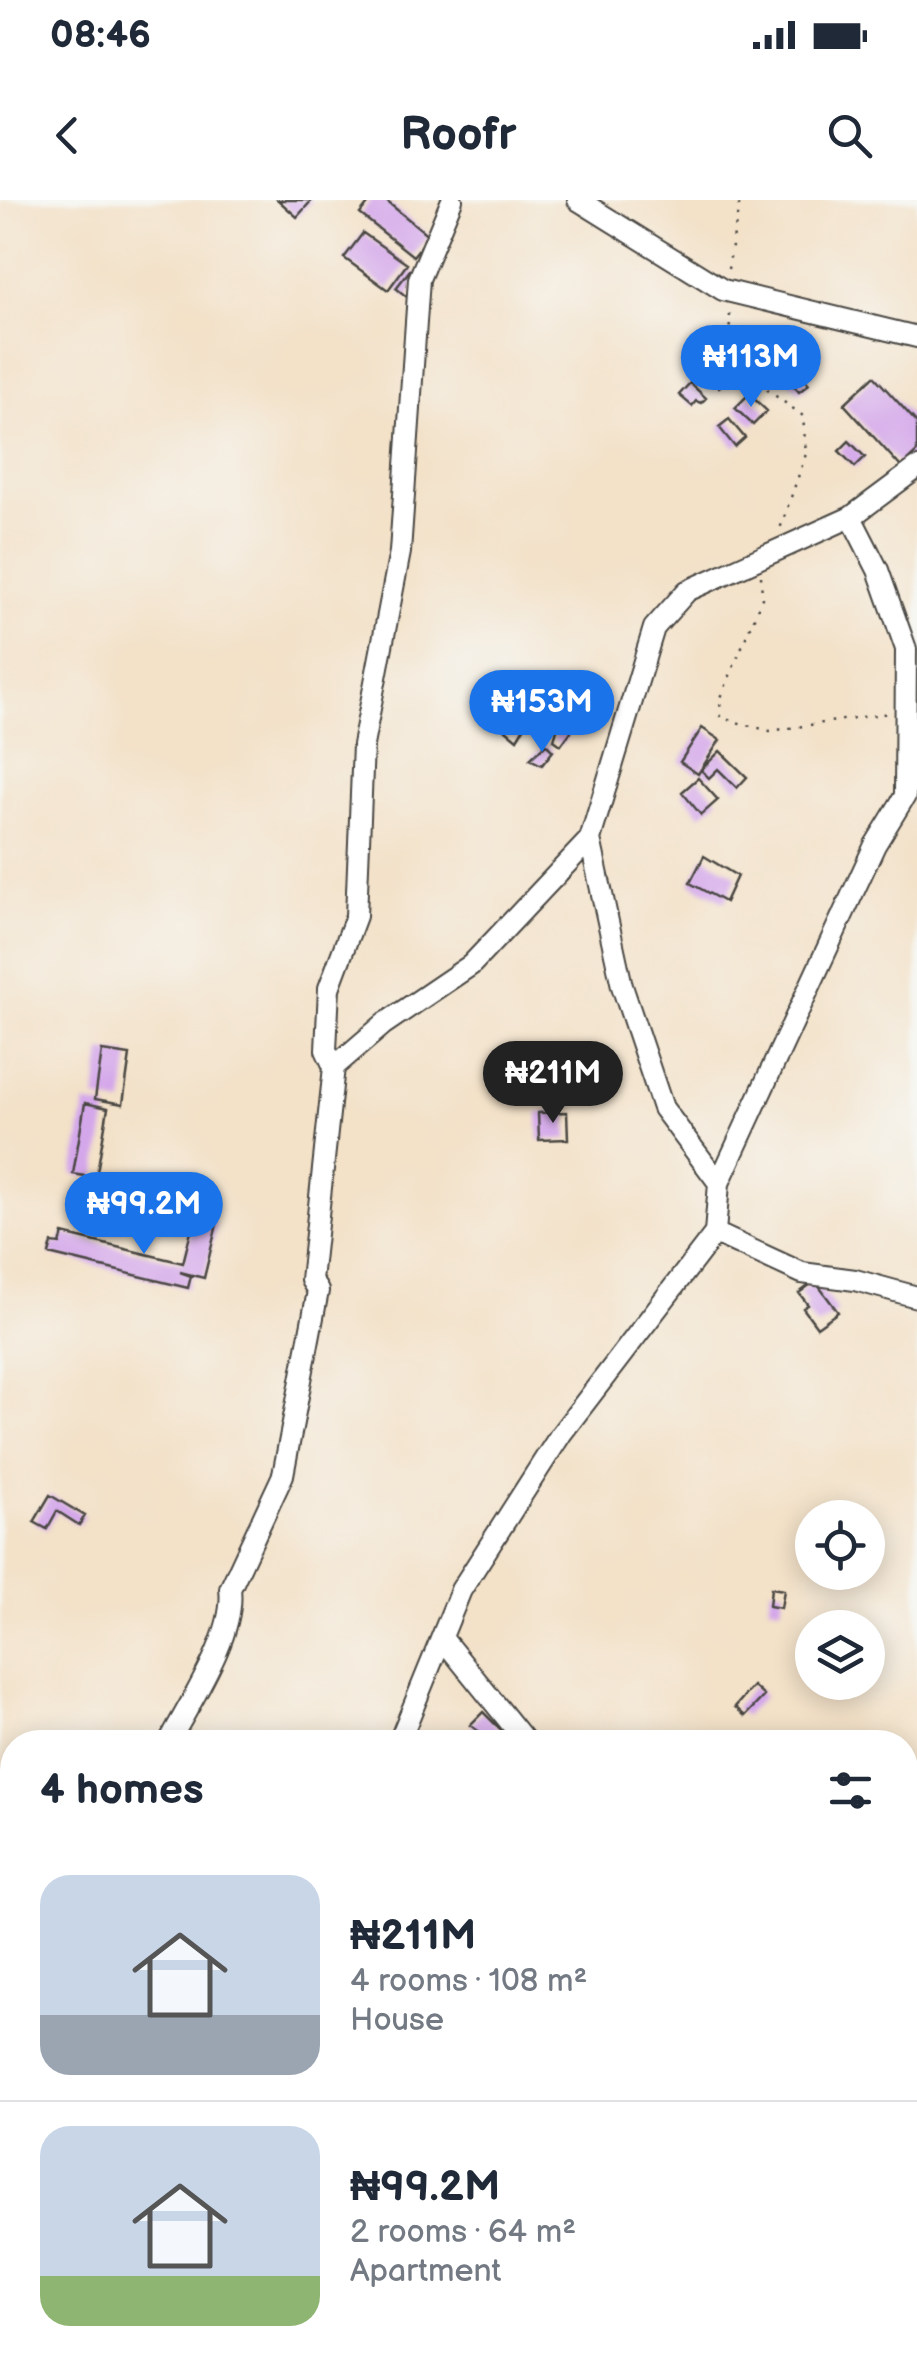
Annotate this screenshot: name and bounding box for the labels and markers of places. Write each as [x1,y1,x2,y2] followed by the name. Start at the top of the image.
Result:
[681,325,821,410] pin: ₦113M
[472,670,612,755] pin: ₦153M
[483,1041,623,1126] pin: ₦211M
[63,1172,225,1257] pin: ₦99.2M

